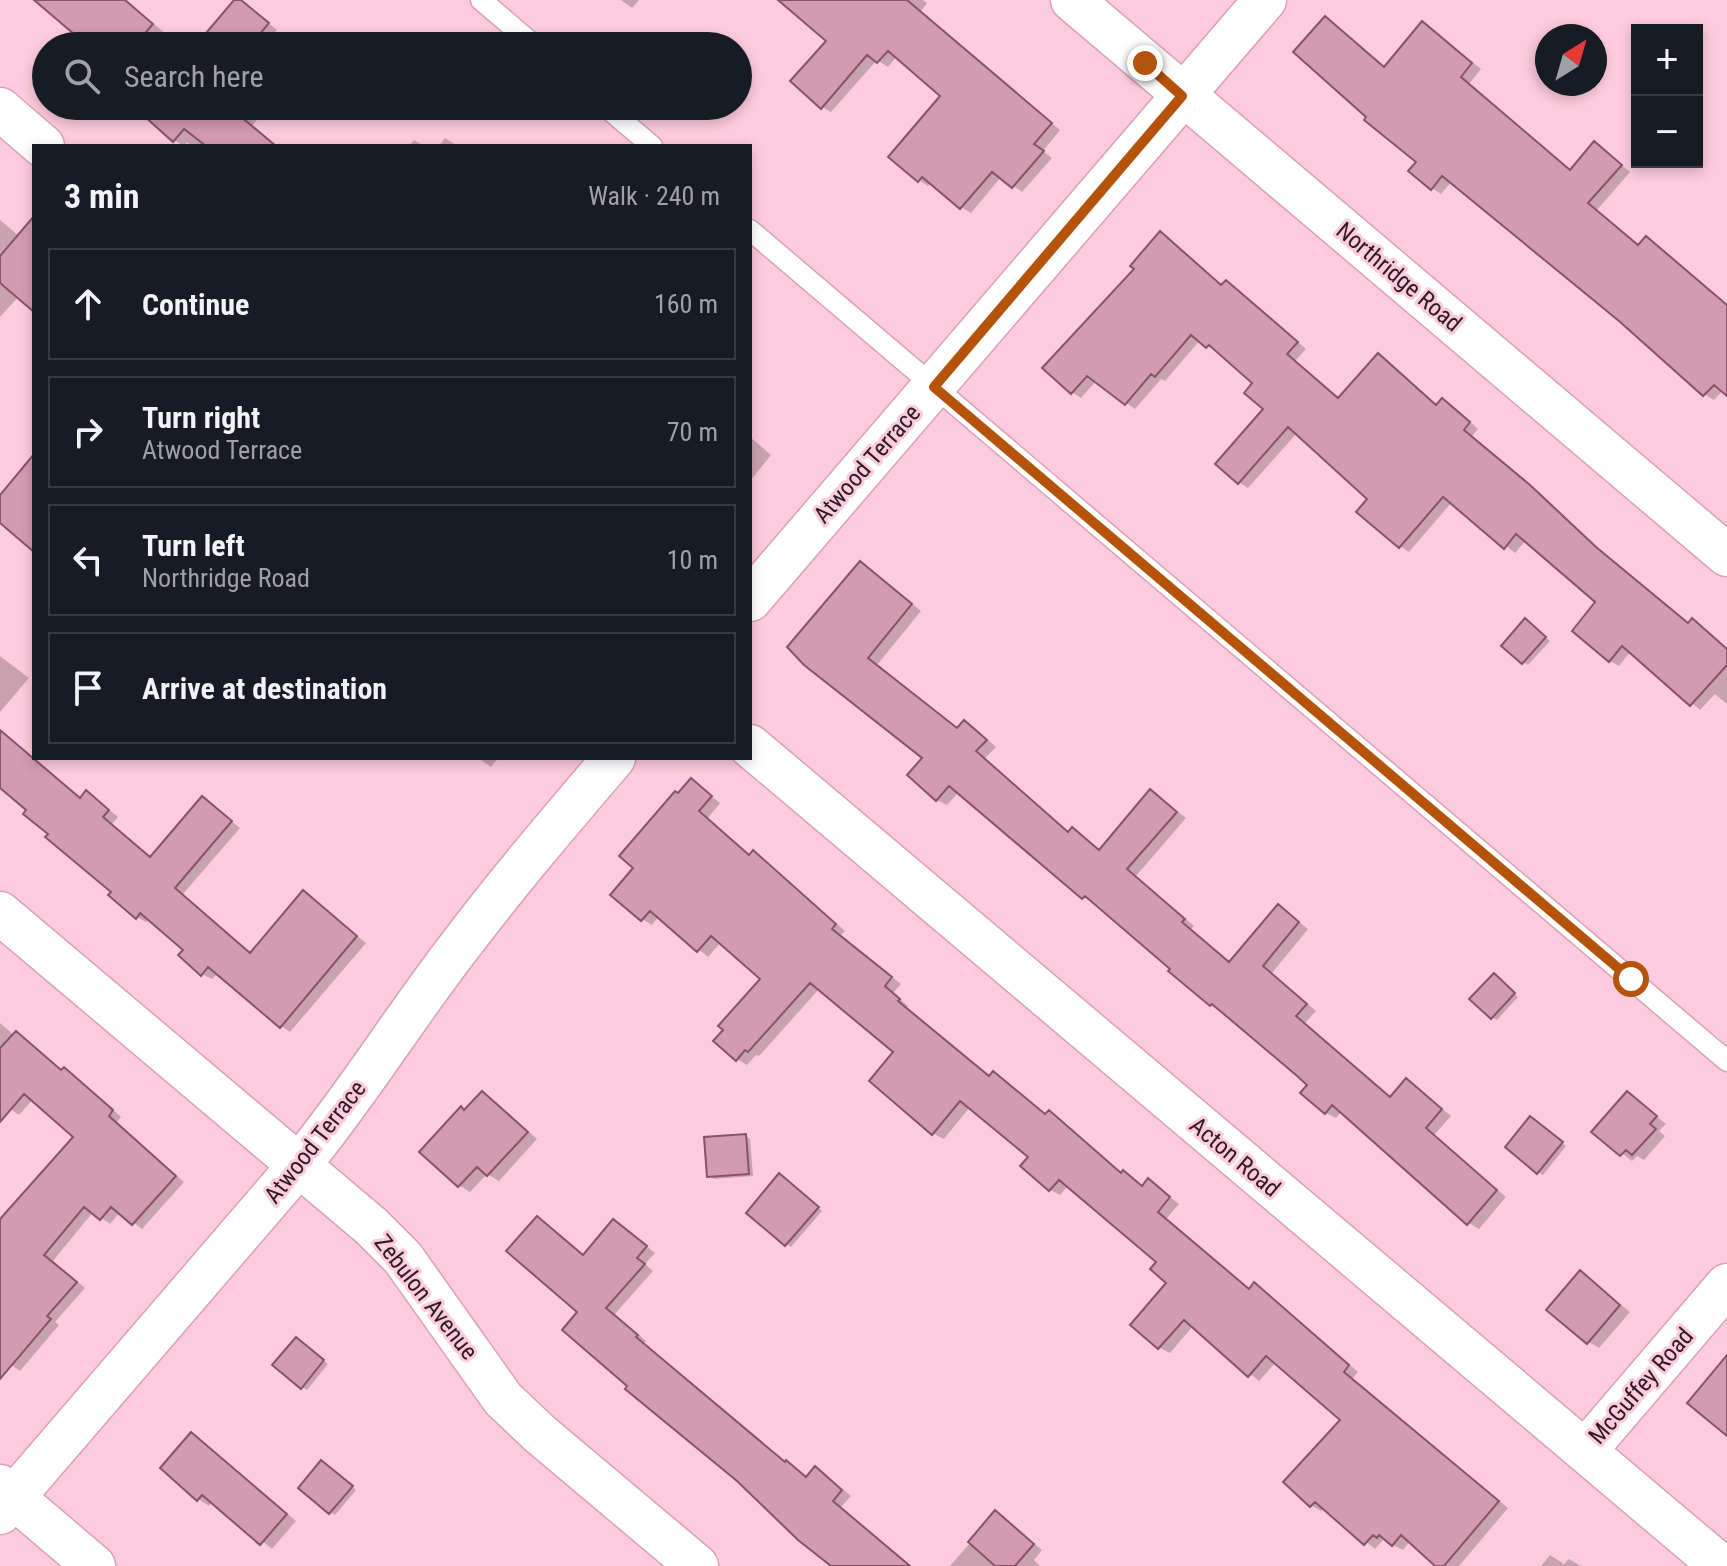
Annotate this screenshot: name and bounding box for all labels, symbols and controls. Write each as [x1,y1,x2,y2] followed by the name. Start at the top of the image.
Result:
[1535,24,1607,96] north arrow
[1631,24,1703,168] map controls
[1631,24,1703,96] button: +
[32,32,752,120] search box
[1127,45,1163,81] route end
[60,54,104,98] icon: search
[124,59,264,94] text: Search here
[1631,96,1703,168] button: −
[64,176,140,216] text: 3 min
[588,181,720,211] text: Walk · 240 m
[1331,216,1467,338] street label: Northridge Road
[66,282,110,326] icon: ahead
[142,287,249,322] text: Continue
[654,289,718,319] text: 160 m
[808,399,926,529] street label: Atwood Terrace
[142,400,260,435] text: Turn right
[66,410,110,454] icon: right
[667,417,718,447] text: 70 m
[142,435,302,465] text: Atwood Terrace
[142,528,245,563] text: Turn left
[66,538,110,582] icon: left
[667,545,718,575] text: 10 m
[142,563,310,593] text: Northridge Road
[66,666,110,710] icon: arrive
[142,671,387,706] text: Arrive at destination
[1613,961,1649,997] route start
[258,1075,372,1209] street label: Atwood Terrace
[1184,1111,1286,1203] street label: Acton Road
[369,1229,483,1365] street label: Zebulon Avenue
[1583,1322,1699,1450] street label: McGuffey Road

